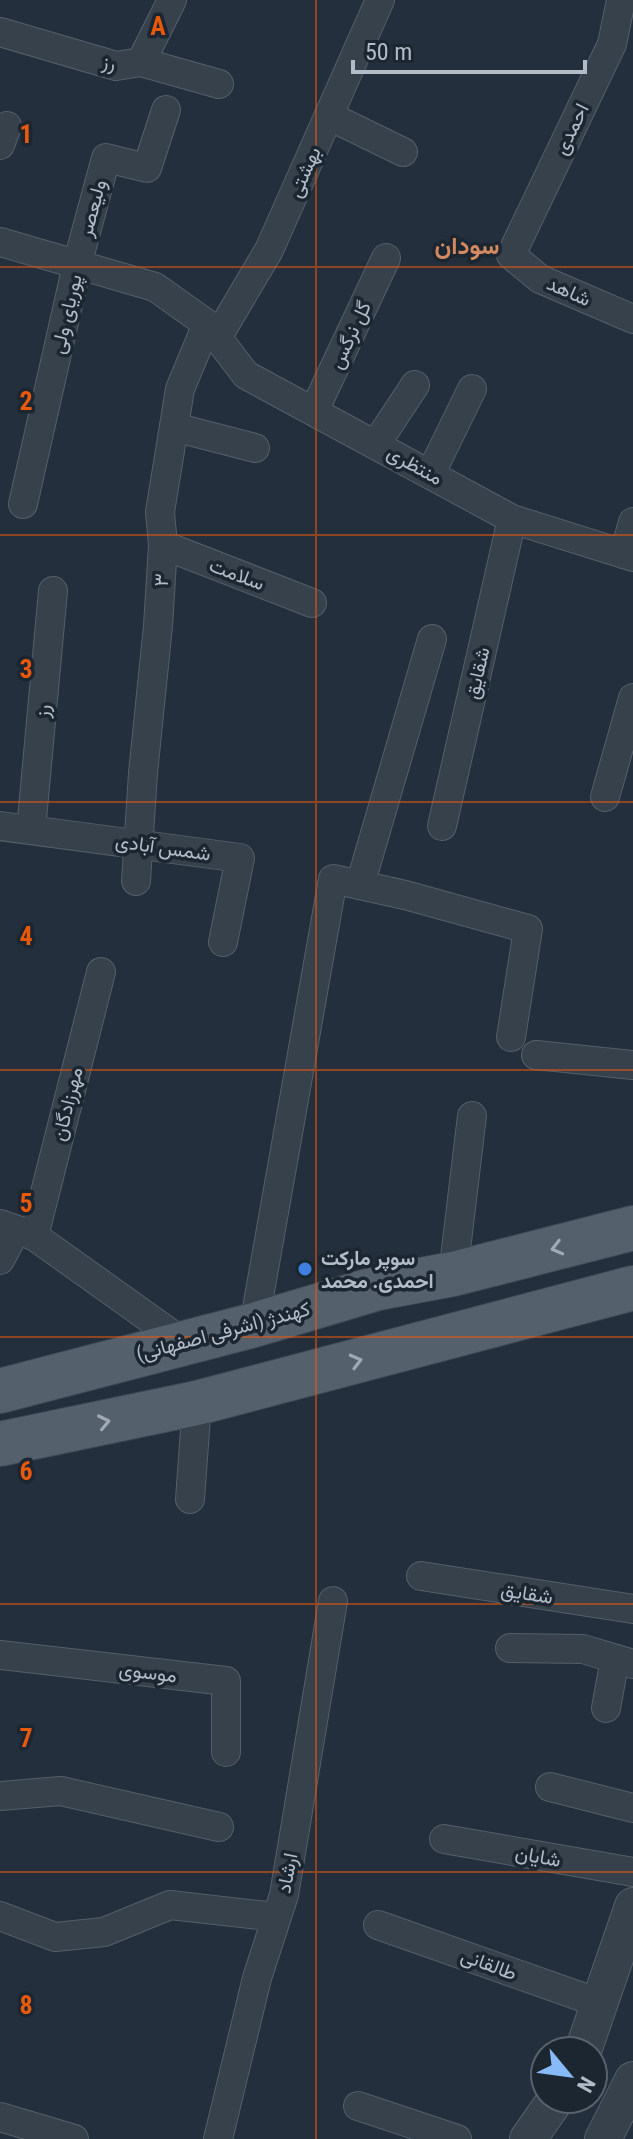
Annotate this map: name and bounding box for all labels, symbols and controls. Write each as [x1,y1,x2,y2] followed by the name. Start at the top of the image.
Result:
[150,11,166,41] text: A
[353,24,585,74] scale bar
[365,38,412,66] text: 50 m
[99,49,117,76] street label: رز
[548,99,594,159] street label: احمدی
[19,119,33,149] text: 1
[282,143,327,201] street label: بهشتی
[73,177,112,240] street label: ولیعصر
[435,232,499,261] district label: سودان
[543,271,595,311] street label: شاهد
[45,272,89,357] street label: پوریای ولی
[324,297,377,373] street label: گل نرگس
[19,386,33,416] text: 2
[382,440,447,491] street label: منتظری
[206,553,268,595] street label: سلامت
[149,573,173,587] street label: ۳
[459,645,495,701] street label: شقایق
[19,654,33,684] text: 3
[29,703,56,720] street label: رز
[114,828,212,866] street label: شمس آبادی
[19,921,33,951] text: 4
[46,1065,89,1144] street label: مهرزادگان
[19,1188,33,1218] text: 5
[551,1238,565,1255] one-way arrow
[321,1246,434,1293] place label: سوپر مارکت احمدی. محمد
[296,1260,314,1278] marker: سوپر مارکت احمدی. محمد
[133,1296,313,1367] street label: کهندژ (اشرفی اصفهانی)
[349,1354,363,1370] one-way arrow
[97,1414,110,1431] one-way arrow
[19,1456,33,1486] text: 6
[499,1577,555,1609] street label: شقایق
[117,1657,178,1688] street label: موسوی
[19,1723,33,1753] text: 7
[513,1840,563,1872] street label: شایان
[271,1851,304,1895] street label: ارشاد
[458,1943,520,1985] street label: طالقانی
[19,1990,33,2020] text: 8
[529,2035,609,2115] north arrow
[572,2072,600,2096] text: N

